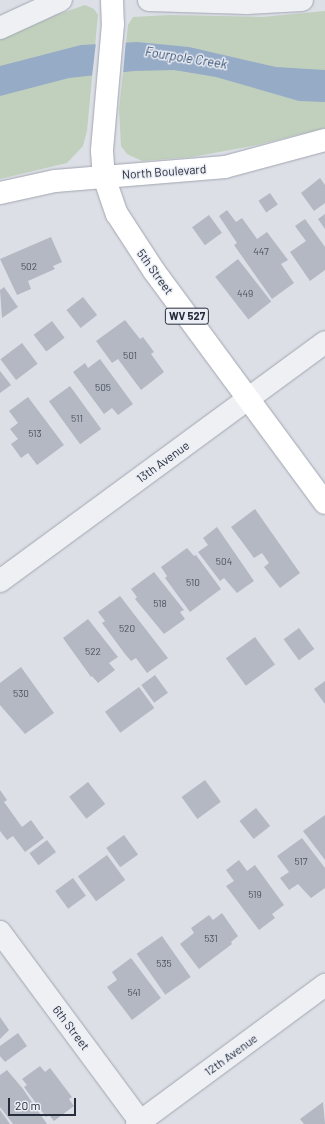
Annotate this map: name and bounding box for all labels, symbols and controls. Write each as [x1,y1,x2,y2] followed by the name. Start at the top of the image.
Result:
[144,44,228,72] water label: Fourpole Creek
[121,162,207,182] street label: North Boulevard
[253,246,269,258] house number: 447
[134,247,176,297] street label: 5th Street
[21,261,37,273] house number: 502
[237,288,253,300] house number: 449
[164,307,210,325] road number: WV 527
[123,350,137,362] house number: 501
[95,382,111,394] house number: 505
[71,413,83,425] house number: 511
[28,428,42,440] house number: 513
[134,438,192,486] street label: 13th Avenue
[216,556,232,568] house number: 504
[186,577,200,589] house number: 510
[153,598,167,610] house number: 518
[119,623,135,635] house number: 520
[85,646,101,658] house number: 522
[13,688,29,700] house number: 530
[294,856,308,868] house number: 517
[248,889,262,901] house number: 519
[204,933,218,945] house number: 531
[156,958,172,970] house number: 535
[127,987,141,999] house number: 541
[50,1003,92,1053] street label: 6th Street
[202,1031,260,1079] street label: 12th Avenue
[10,1090,78,1116] scale bar
[15,1098,41,1112] text: 20 m

